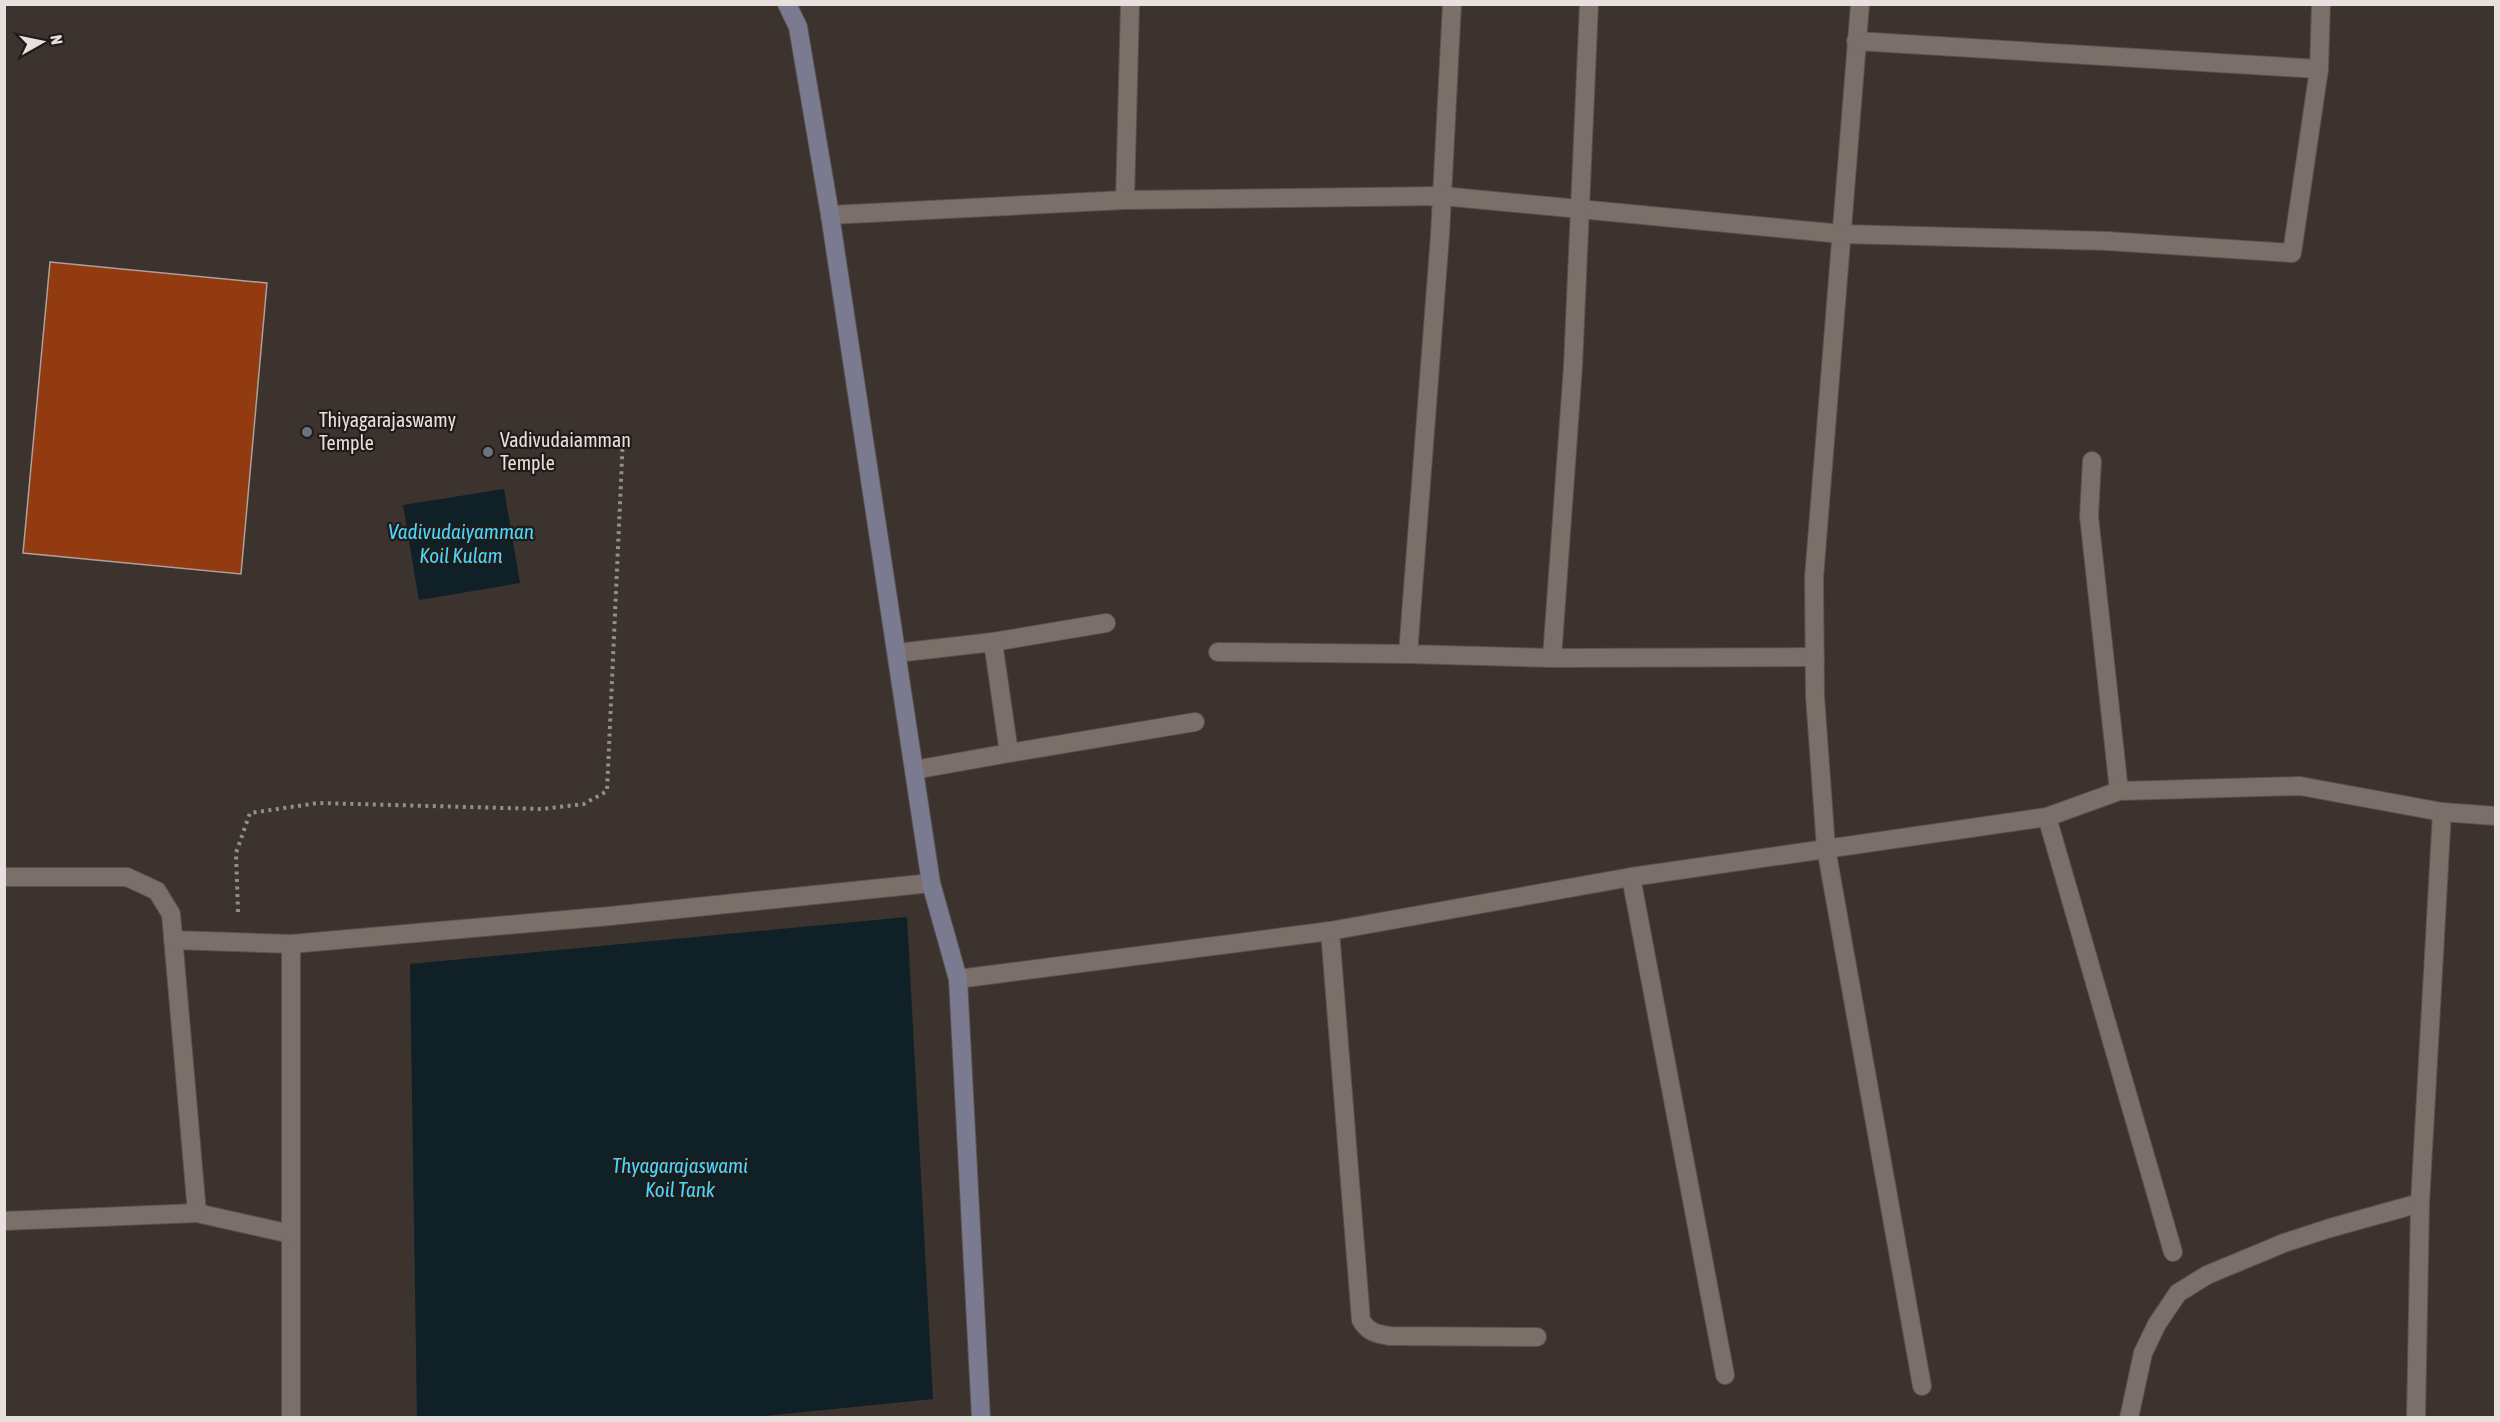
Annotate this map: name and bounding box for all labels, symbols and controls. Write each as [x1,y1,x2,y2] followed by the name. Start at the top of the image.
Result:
[12,12,72,72] north arrow
[47,34,66,46] text: N
[319,408,456,454] place label: Thiyagarajaswamy Temple
[300,425,314,439] marker: Thiyagarajaswamy Temple
[500,428,631,474] place label: Vadivudaiamman Temple
[481,445,495,459] marker: Vadivudaiamman Temple
[388,519,534,567] water label: Vadivudaiyamman Koil Kulam
[612,1153,748,1201] water label: Thyagarajaswami Koil Tank

